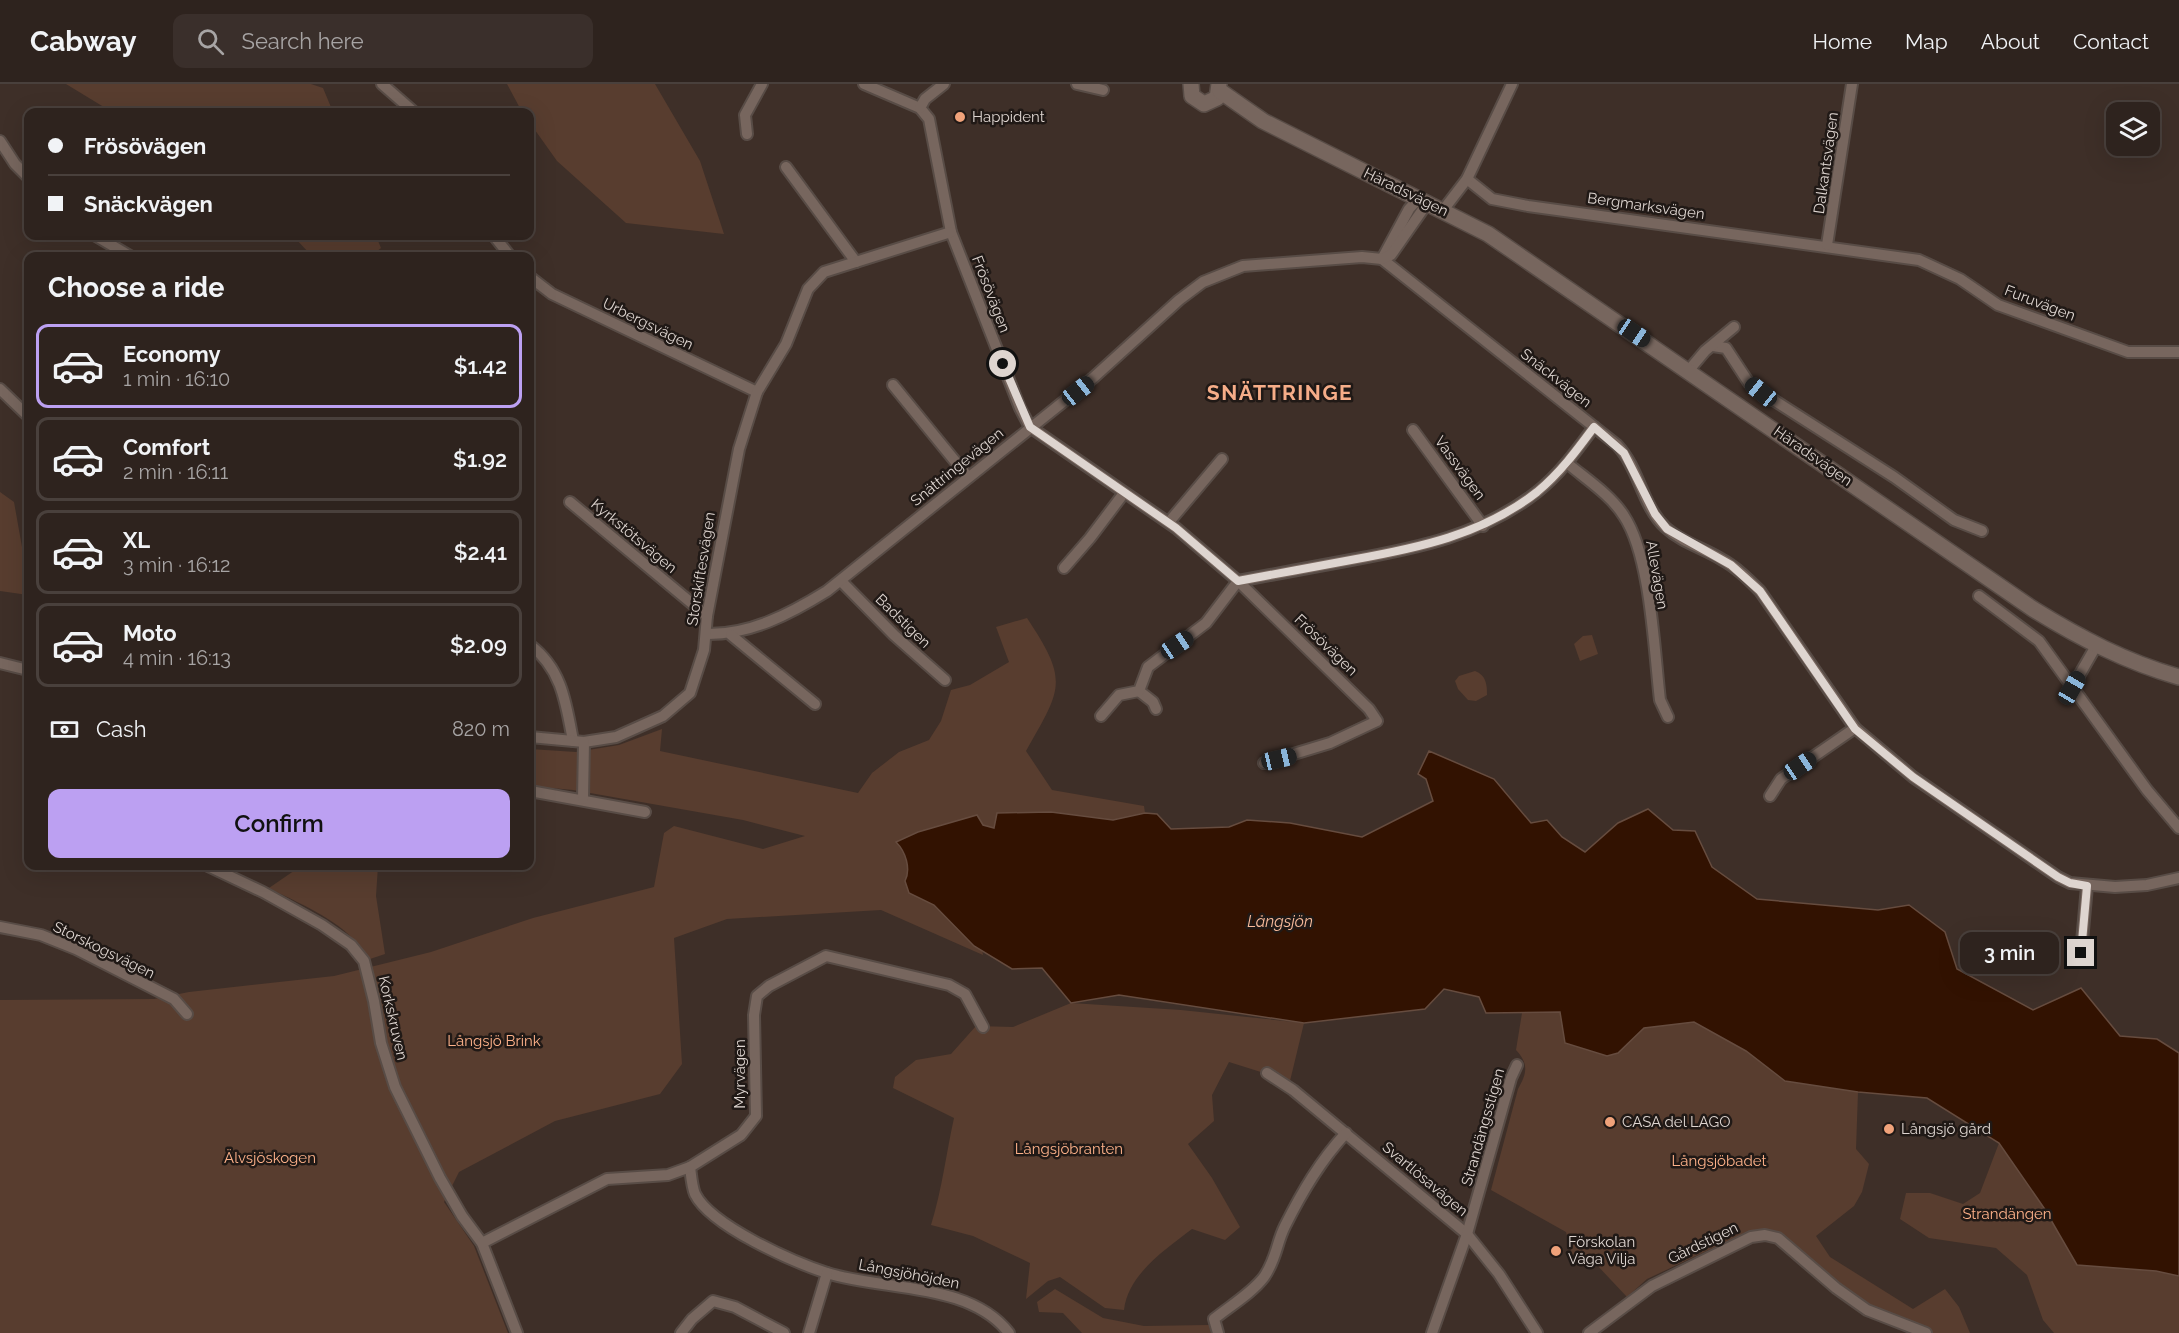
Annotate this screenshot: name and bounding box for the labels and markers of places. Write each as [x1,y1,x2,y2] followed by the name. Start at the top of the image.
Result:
[972,108,1045,126] place label: Happident
[953,110,967,124] marker: Happident
[1622,1113,1731,1131] place label: CASA del LAGO
[1603,1115,1617,1129] marker: CASA del LAGO
[1901,1120,1991,1138] place label: Långsjö gård
[1882,1122,1896,1136] marker: Långsjö gård
[1568,1233,1635,1268] place label: Förskolan Våga Vilja
[1549,1244,1563,1258] marker: Förskolan Våga Vilja

